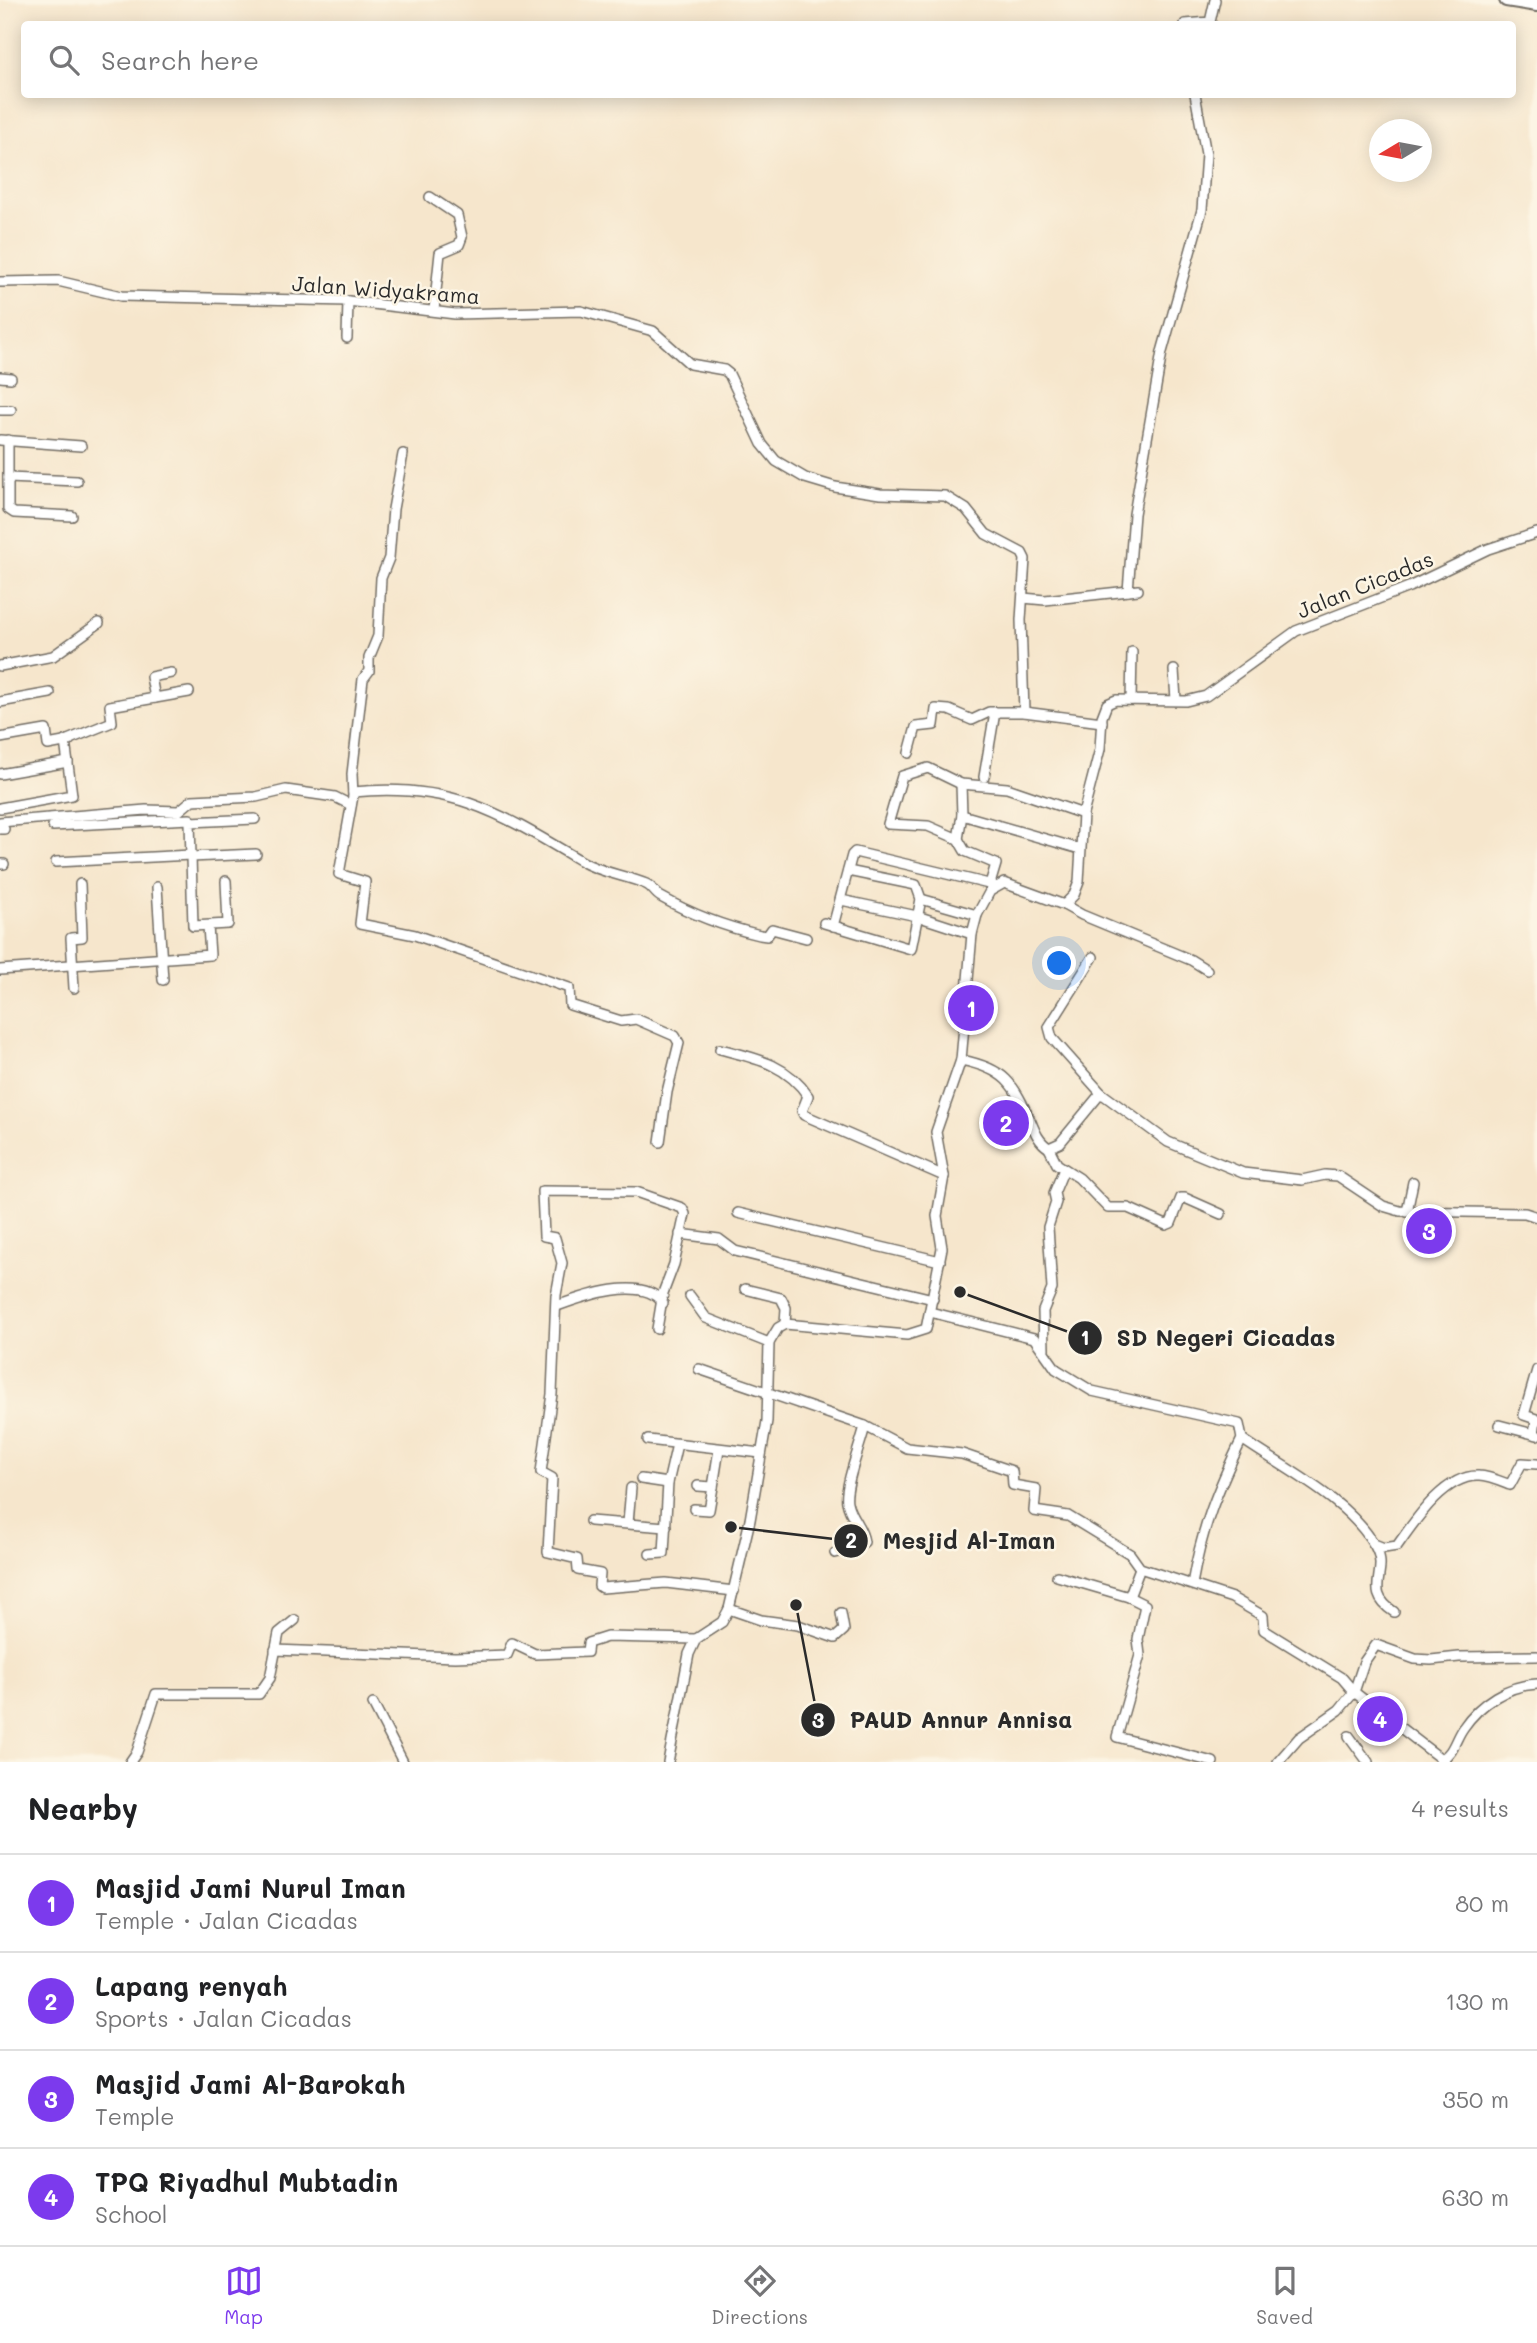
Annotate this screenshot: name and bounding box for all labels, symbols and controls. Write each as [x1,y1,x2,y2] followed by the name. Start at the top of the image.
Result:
[21,21,1516,98] search box
[45,41,83,79] icon: search
[101,43,259,77] text: Search here
[1369,119,1432,182] north arrow
[291,269,481,309] street label: Jalan Widyakrama
[1293,544,1437,624] street label: Jalan Cicadas
[1042,946,1076,980] your location
[948,982,994,1034] pin: 1
[983,1097,1029,1149] pin: 2
[1406,1205,1452,1257] pin: 3
[1068,1316,1350,1360] callout: SD Negeri Cicadas
[1117,1322,1335,1352] text: SD Negeri Cicadas
[1080,1323,1090,1350] text: 1
[834,1519,1069,1563] callout: Mesjid Al-Iman
[883,1525,1055,1555] text: Mesjid Al-Iman
[845,1526,857,1553] text: 2
[1357,1693,1403,1745] pin: 4
[801,1698,1086,1742] callout: PAUD Annur Annisa
[850,1704,1072,1734] text: PAUD Annur Annisa
[812,1706,824,1733] text: 3
[28,1788,138,1828] text: Nearby
[1412,1793,1509,1823] text: 4 results
[95,1871,406,1905] text: Masjid Jami Nurul Iman
[46,1888,56,1918] text: 1
[1455,1888,1509,1918] text: 80 m
[95,1905,358,1935] text: Temple · Jalan Cicadas
[95,1969,287,2003] text: Lapang renyah
[45,1986,57,2016] text: 2
[1445,1986,1509,2016] text: 130 m
[95,2003,352,2033] text: Sports · Jalan Cicadas
[95,2067,405,2101] text: Masjid Jami Al-Barokah
[44,2084,58,2114] text: 3
[1442,2084,1509,2114] text: 350 m
[95,2101,175,2131] text: Temple
[95,2165,398,2199] text: TPQ Riyadhul Mubtadin
[44,2182,58,2212] text: 4
[1442,2182,1509,2212] text: 630 m
[95,2199,168,2229] text: School
[224,2262,263,2329] tab: Map
[711,2262,808,2329] tab: Directions
[1256,2262,1313,2329] tab: Saved

